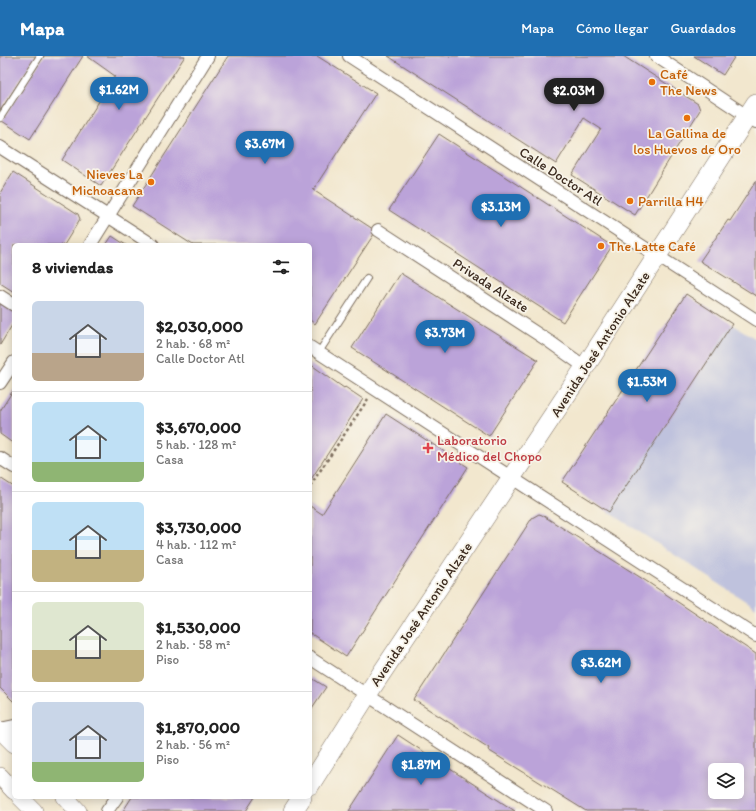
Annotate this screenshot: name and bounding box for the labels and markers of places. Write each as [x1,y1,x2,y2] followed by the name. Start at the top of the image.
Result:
[660,66,717,99] place label: Café The News
[86,77,152,111] pin: $1.62M
[647,77,657,87] marker: Café The News
[541,78,607,112] pin: $2.03M
[682,113,692,123] marker: La Gallina de los Huevos de Oro
[633,125,741,158] place label: La Gallina de los Huevos de Oro
[232,131,298,165] pin: $3.67M
[72,166,144,199] place label: Nieves La Michoacana
[146,177,156,187] marker: Nieves La Michoacana
[638,193,704,210] place label: Parrilla H4
[468,194,534,228] pin: $3.13M
[625,196,635,206] marker: Parrilla H4
[609,238,696,255] place label: The Latte Café
[596,241,606,251] marker: The Latte Café
[412,320,478,354] pin: $3.73M
[614,369,680,403] pin: $1.53M
[437,432,542,465] place label: Laboratorio Médico del Chopo
[422,442,434,454] marker: Laboratorio Médico del Chopo
[568,650,634,684] pin: $3.62M
[388,752,454,786] pin: $1.87M

